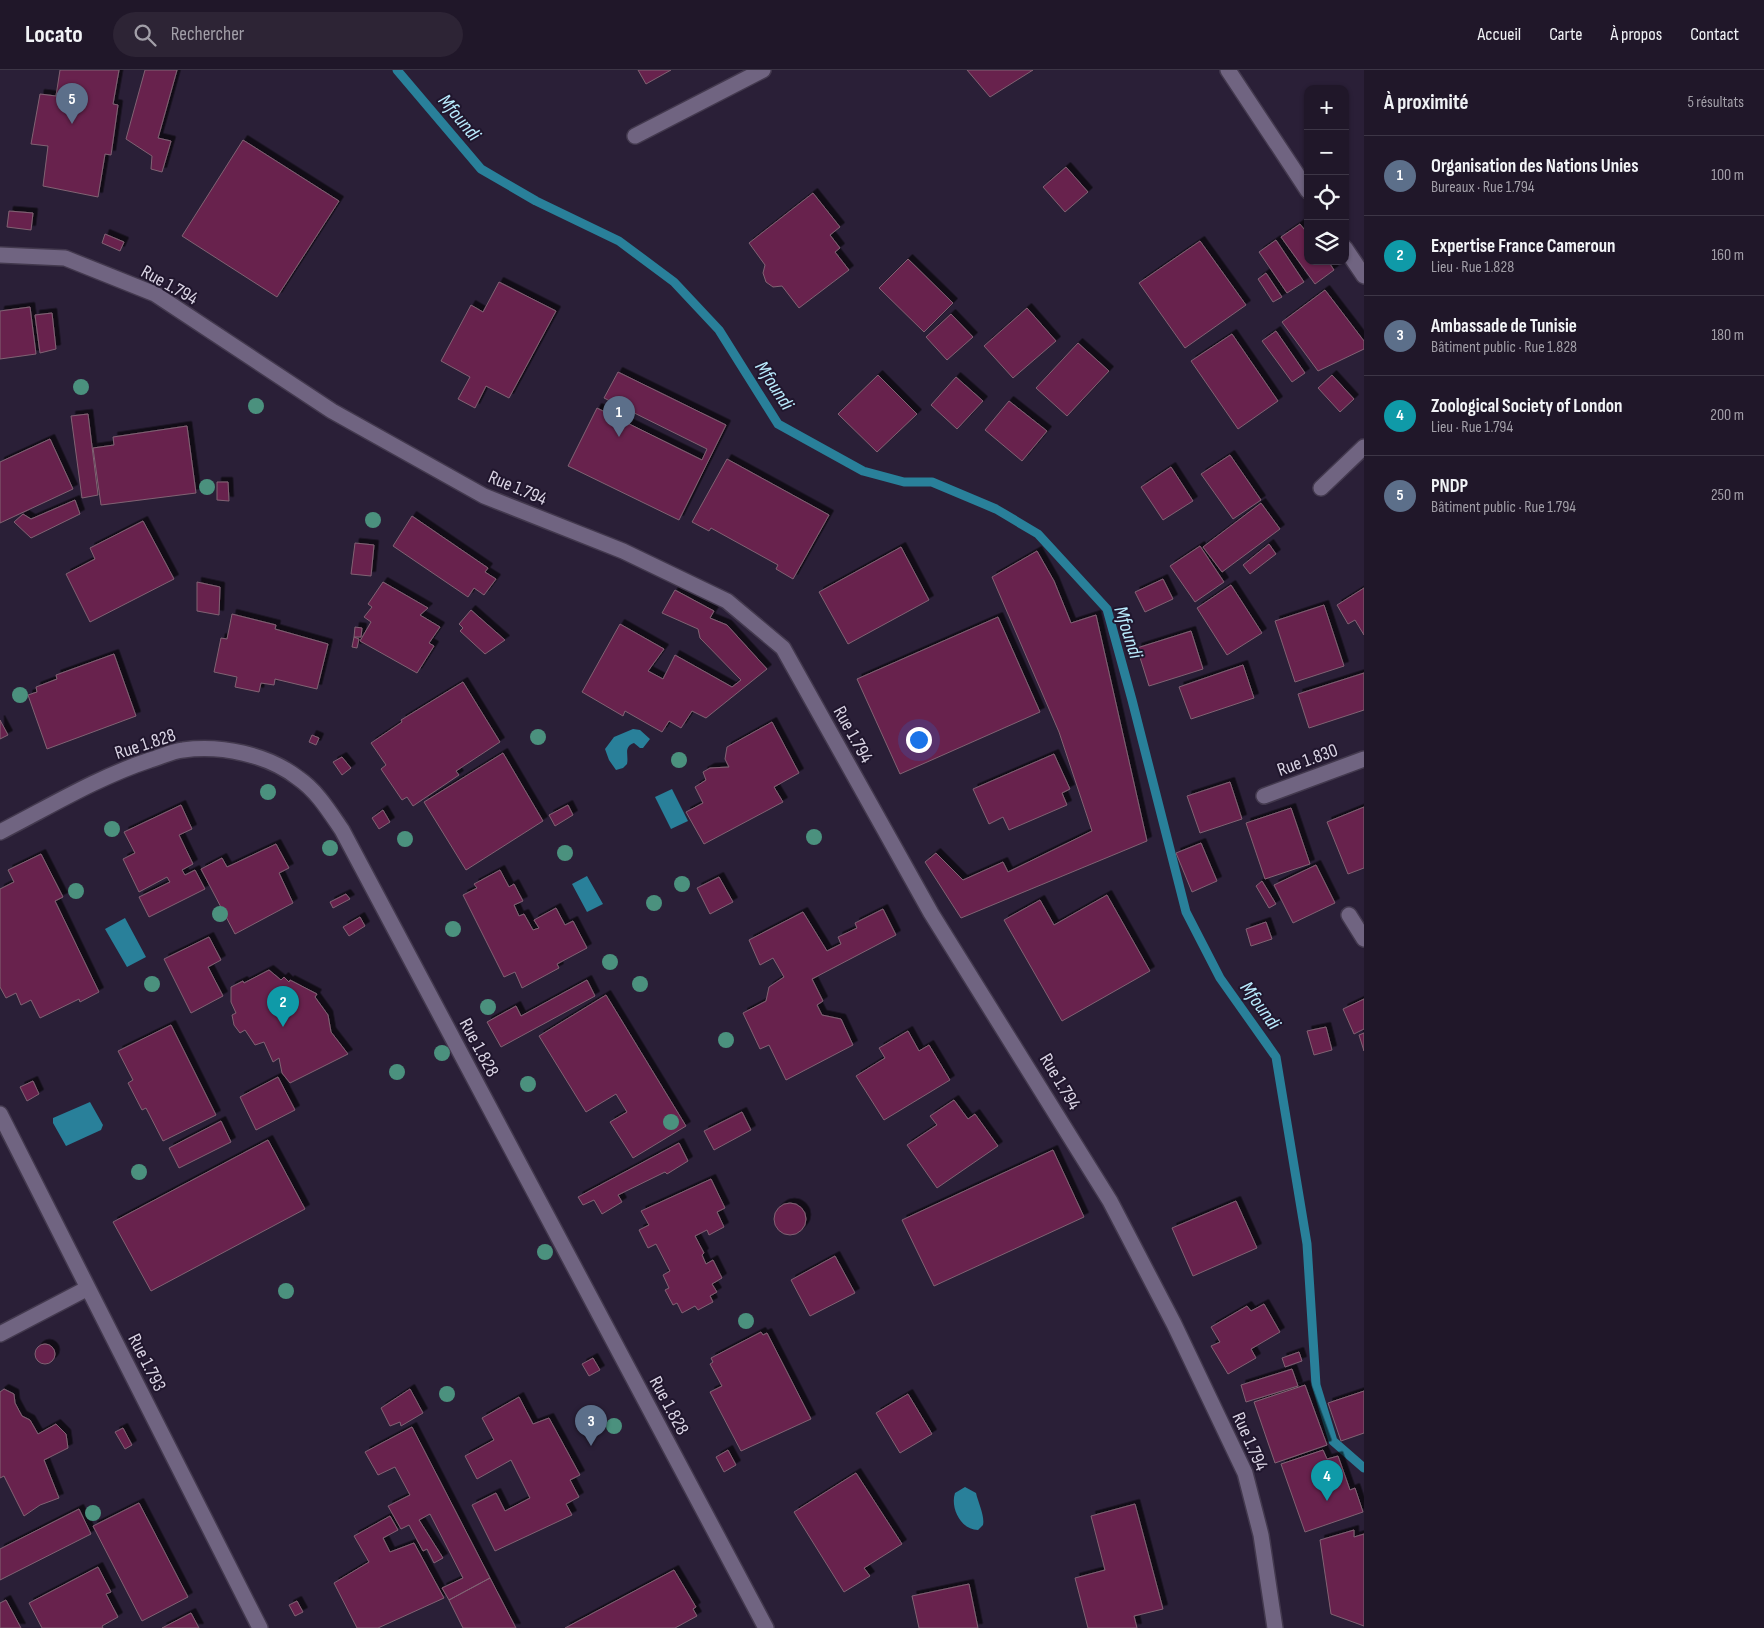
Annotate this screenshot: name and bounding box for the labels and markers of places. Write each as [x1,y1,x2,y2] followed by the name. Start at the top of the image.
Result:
[56,83,88,124] pin: 5
[603,396,635,437] pin: 1
[267,986,299,1027] pin: 2
[575,1405,607,1446] pin: 3
[1311,1460,1343,1501] pin: 4

